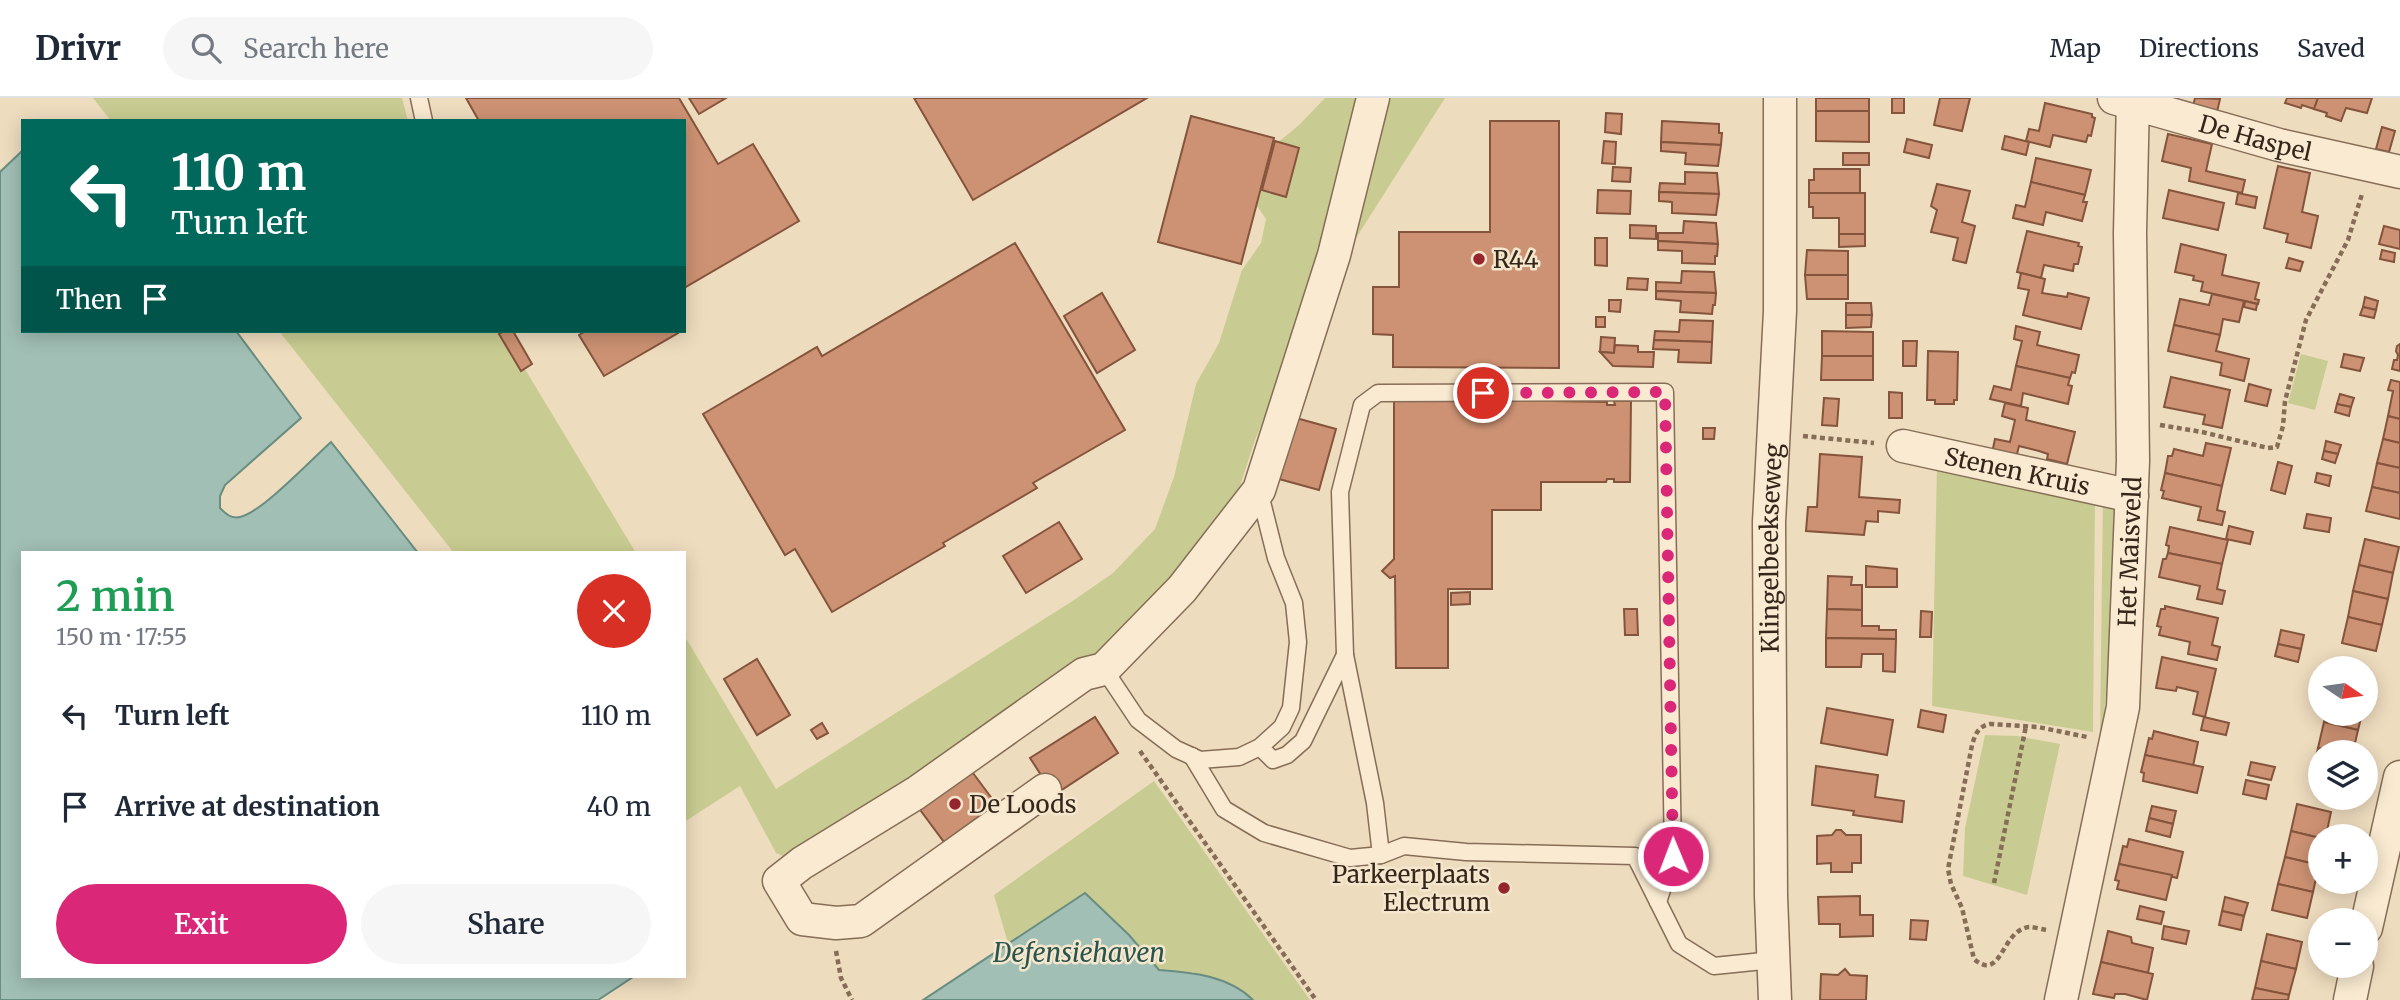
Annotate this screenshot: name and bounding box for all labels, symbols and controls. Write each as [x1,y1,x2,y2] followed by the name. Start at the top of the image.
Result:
[163,17,653,80] search box
[35,28,121,69] text: Drivr
[187,29,225,67] icon: search
[243,32,389,65] text: Search here
[2050,33,2101,64] text: Map
[2139,33,2259,64] text: Directions
[2297,33,2365,64] text: Saved
[2195,107,2315,167] street label: De Haspel
[171,142,306,203] text: 110 m
[56,147,147,238] icon: left
[171,203,308,243] text: Turn left
[1493,244,1539,275] place label: R44
[1471,251,1487,267] marker: R44
[136,280,174,318] icon: arrive
[56,283,122,316] text: Then
[1453,363,1513,423] pin
[1464,374,1502,412] icon: arrive
[1942,440,2093,502] street label: Stenen Kruis
[1753,442,1789,653] street label: Klingelbeekseweg
[2111,476,2148,627] street label: Het Maisveld
[56,570,175,622] text: 2 min
[577,574,651,648] button: close
[56,622,187,651] text: 150 m · 17:55
[2308,656,2378,726] north arrow
[2308,656,2378,978] map controls
[56,697,94,735] icon: left
[115,699,229,732] text: Turn left
[581,699,651,732] text: 110 m
[2308,740,2378,810] button: layers
[56,788,94,826] icon: arrive
[969,789,1077,820] place label: De Loods
[115,790,380,823] text: Arrive at destination
[587,790,651,823] text: 40 m
[947,796,963,812] marker: De Loods
[1636,819,1710,893] position arrow
[2308,824,2378,894] button: +
[1332,859,1490,918] place label: Parkeerplaats Electrum
[1496,880,1512,896] marker: Parkeerplaats Electrum
[56,884,347,964] button: Exit
[361,884,651,964] button: Share
[2308,908,2378,978] button: −
[992,936,1165,969] water label: Defensiehaven

